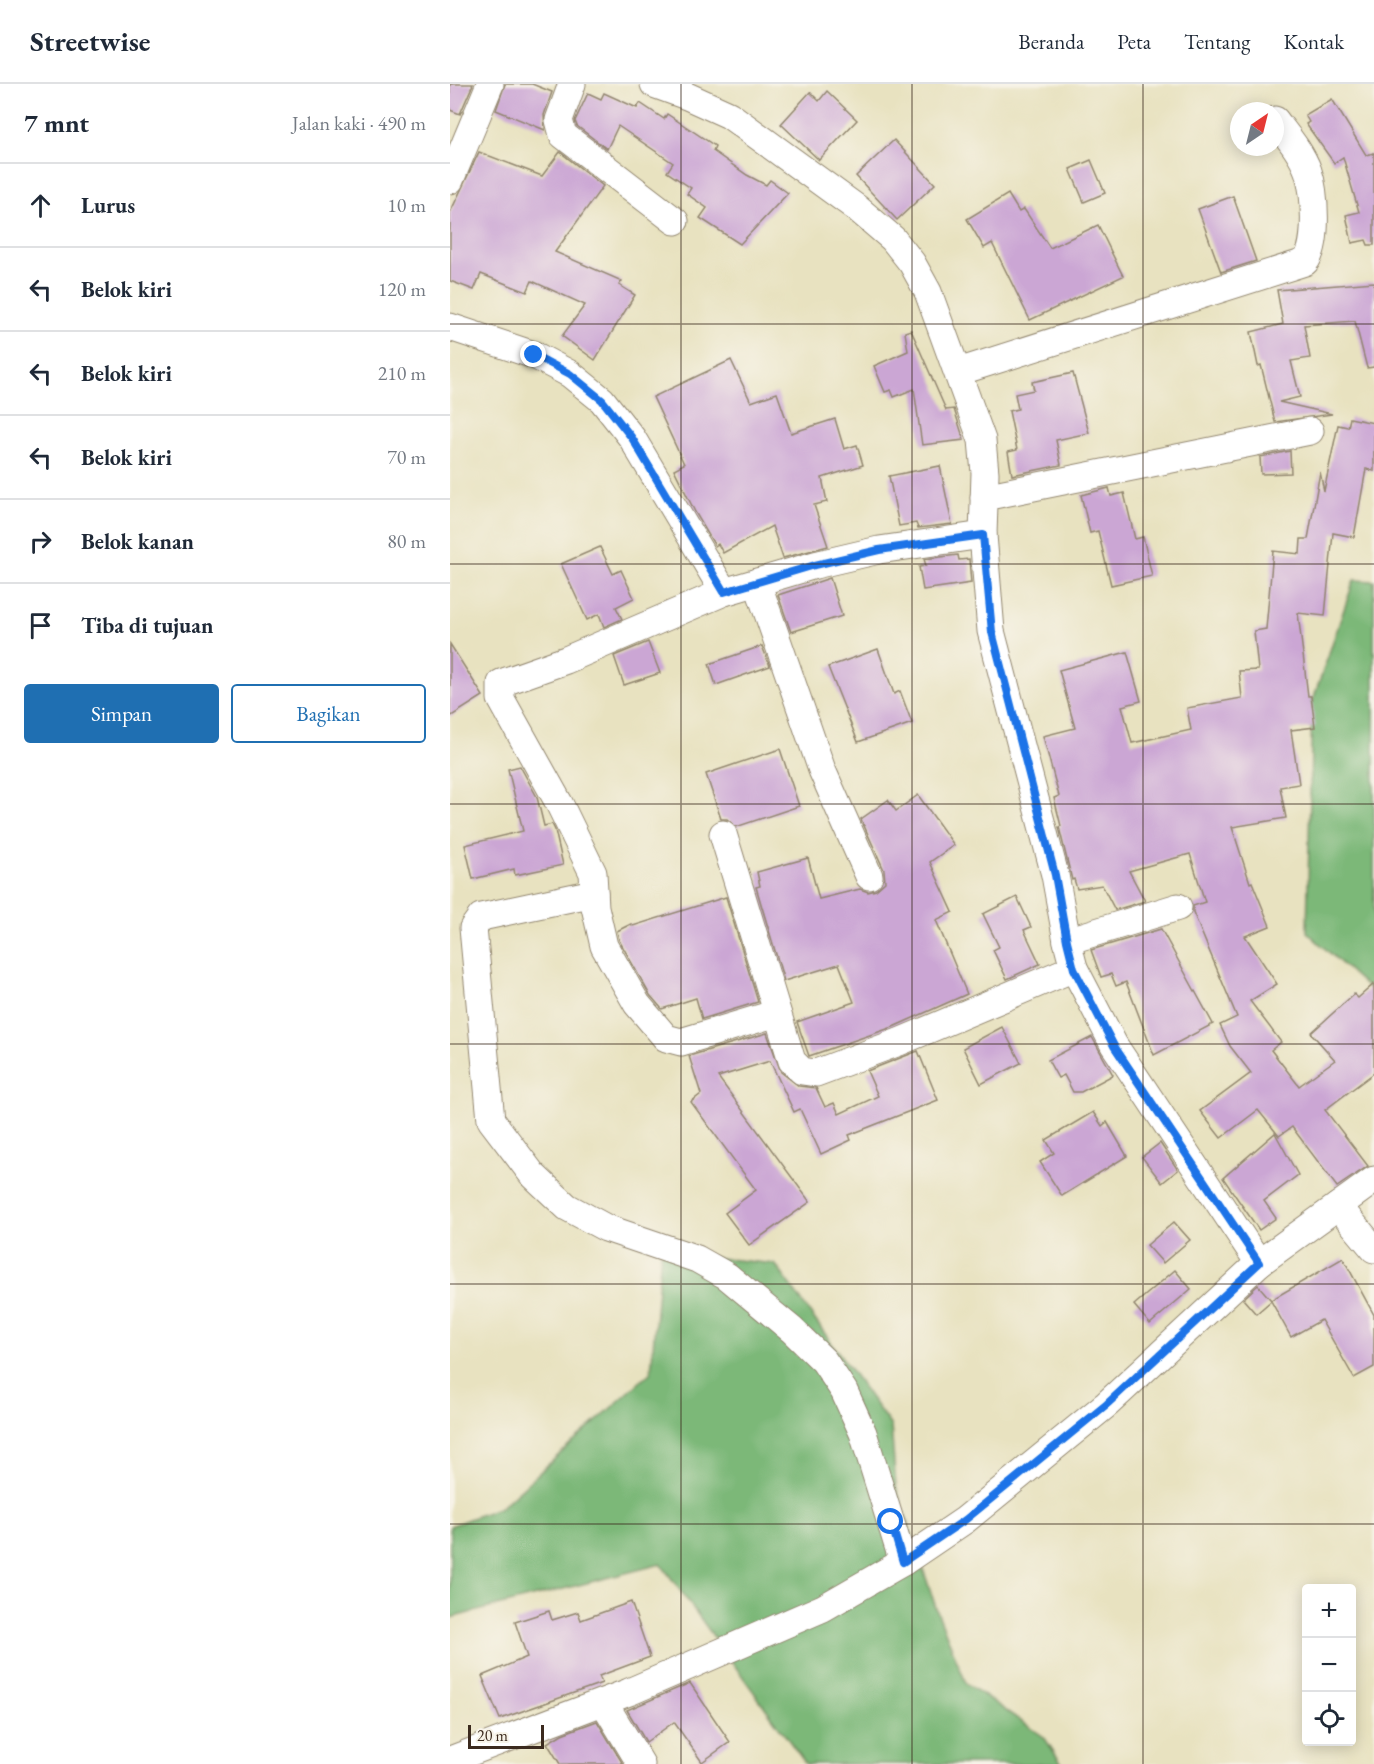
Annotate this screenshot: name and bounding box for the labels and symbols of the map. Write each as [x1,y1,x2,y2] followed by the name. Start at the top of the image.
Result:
[1230,102,1284,156] north arrow
[520,341,546,367] route end
[877,1508,903,1534] route start
[468,1722,544,1750] scale bar

